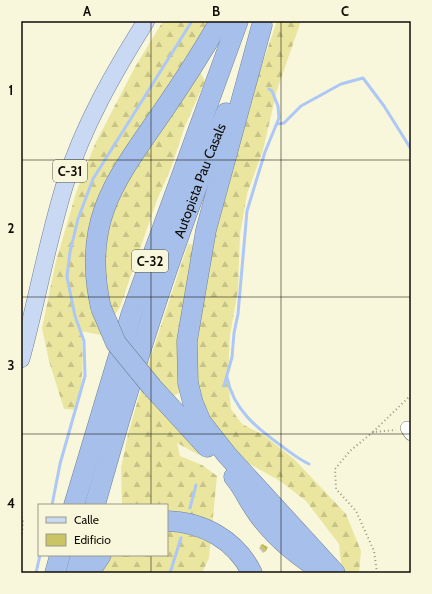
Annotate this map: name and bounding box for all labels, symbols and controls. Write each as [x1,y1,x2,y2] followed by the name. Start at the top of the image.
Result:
[83,3,92,19] text: A
[212,3,220,19] text: B
[341,3,349,19] text: C
[9,82,13,98] text: 1
[170,120,230,240] street label: Autopista Pau Casals
[53,160,87,182] road number: C-31
[8,220,15,236] text: 2
[132,250,168,272] road number: C-32
[7,357,15,373] text: 3
[7,495,15,511] text: 4
[38,504,168,556] legend
[74,512,99,527] text: Calle
[74,532,111,547] text: Edificio

